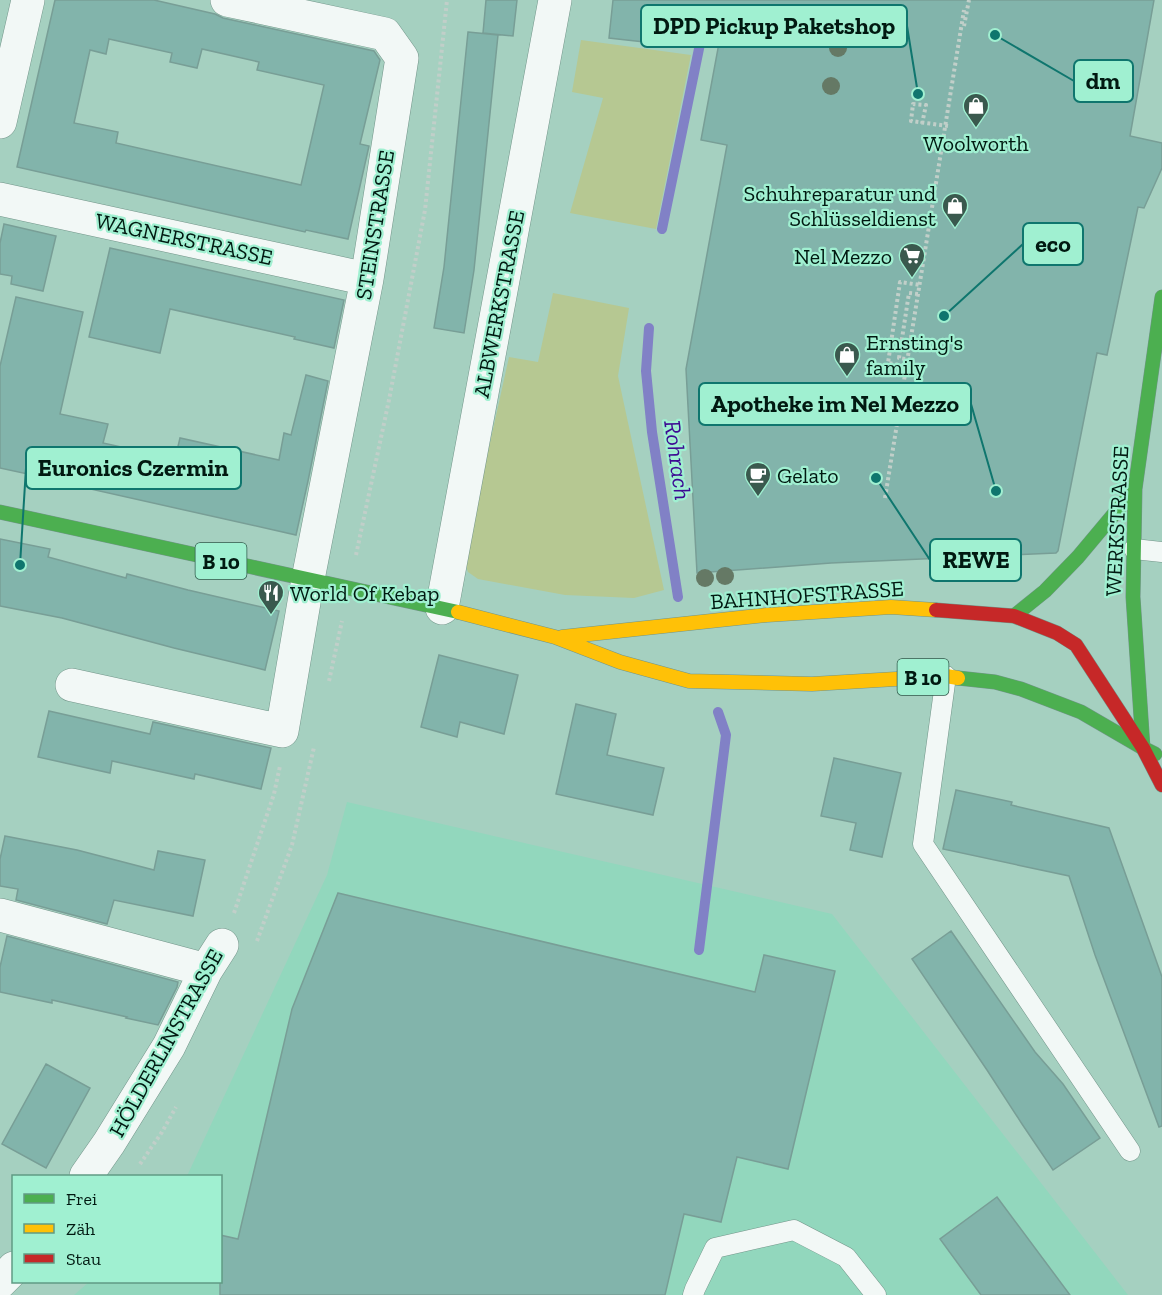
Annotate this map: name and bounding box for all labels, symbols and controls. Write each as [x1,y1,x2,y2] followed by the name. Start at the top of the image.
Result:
[641,5,907,47] callout: DPD Pickup Paketshop
[653,11,895,40] text: DPD Pickup Paketshop
[1074,60,1133,102] callout: dm
[1086,66,1120,95] text: dm
[961,91,991,129] shop icon: Woolworth
[923,130,1029,157] place label: Woolworth
[350,148,400,302] street label: STEINSTRASSE
[744,180,937,232] place label: Schuhreparatur und Schlüsseldienst
[940,191,970,229] shop icon: Schuhreparatur und Schlüsseldienst
[93,207,275,271] street label: WAGNERSTRASSE
[468,208,530,400] street label: ALBWERKSTRASSE
[1023,223,1083,265] callout: eco
[1035,229,1071,258] text: eco
[897,241,927,279] supermarket icon: Nel Mezzo
[794,243,892,270] place label: Nel Mezzo
[866,329,963,381] place label: Ernsting's family
[832,340,862,378] shop icon: Ernsting's family
[699,383,971,425] callout: Apotheke im Nel Mezzo
[711,389,960,418] text: Apotheke im Nel Mezzo
[658,418,698,502] water label: Rohrach
[1100,445,1134,597] street label: WERKSTRASSE
[26,447,241,489] callout: Euronics Czermin
[37,453,229,482] text: Euronics Czermin
[743,460,773,498] cafe icon: Gelato
[777,462,838,489] place label: Gelato
[930,539,1021,581] callout: REWE
[196,543,246,579] road number: B 10
[942,545,1010,574] text: REWE
[709,575,905,615] street label: BAHNHOFSTRASSE
[256,578,286,616] restaurant icon: World Of Kebap
[290,580,439,607] place label: World Of Kebap
[898,659,948,695] road number: B 10
[103,944,229,1142] street label: HÖLDERLINSTRASSE
[12,1175,222,1283] legend
[66,1188,97,1210] text: Frei
[66,1218,95,1240] text: Zäh
[66,1248,101,1270] text: Stau

